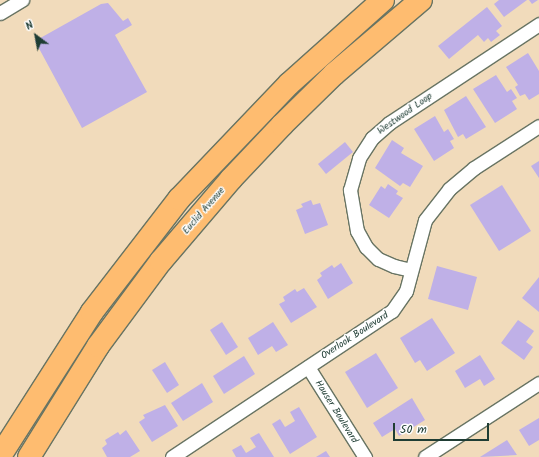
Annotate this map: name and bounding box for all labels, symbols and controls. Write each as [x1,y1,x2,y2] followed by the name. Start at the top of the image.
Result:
[16,16,56,56] north arrow
[22,16,37,35] text: N
[375,91,435,137] street label: Westwood Loop
[180,185,228,237] street label: Euclid Avenue
[319,310,391,362] street label: Overlook Boulevard
[312,378,360,446] street label: Hauser Boulevard
[395,415,491,441] scale bar
[400,420,427,439] text: 50 m

